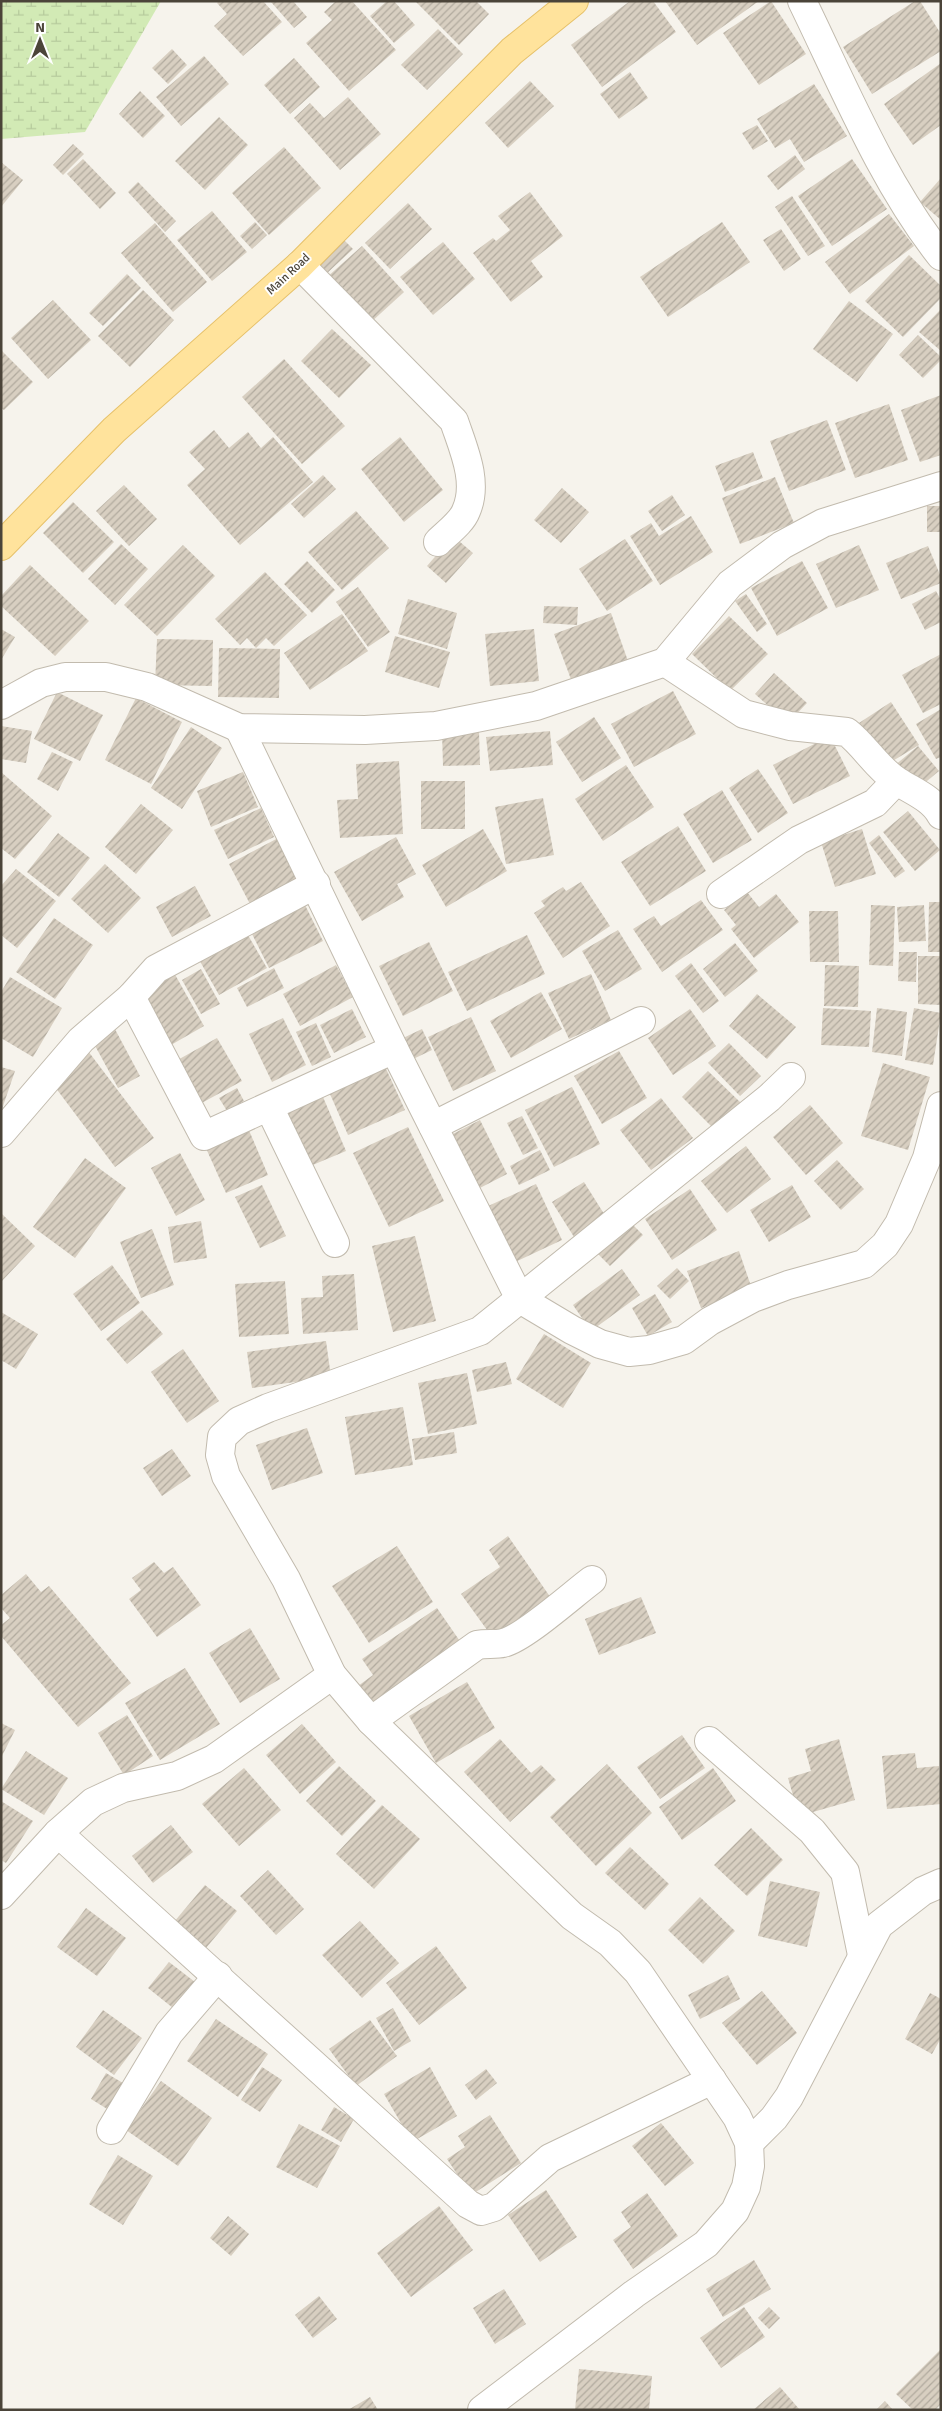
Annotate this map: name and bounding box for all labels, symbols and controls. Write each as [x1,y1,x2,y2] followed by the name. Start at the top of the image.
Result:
[15,15,65,65] north arrow
[35,19,45,36] text: N
[264,250,313,298] street label: Main Road

